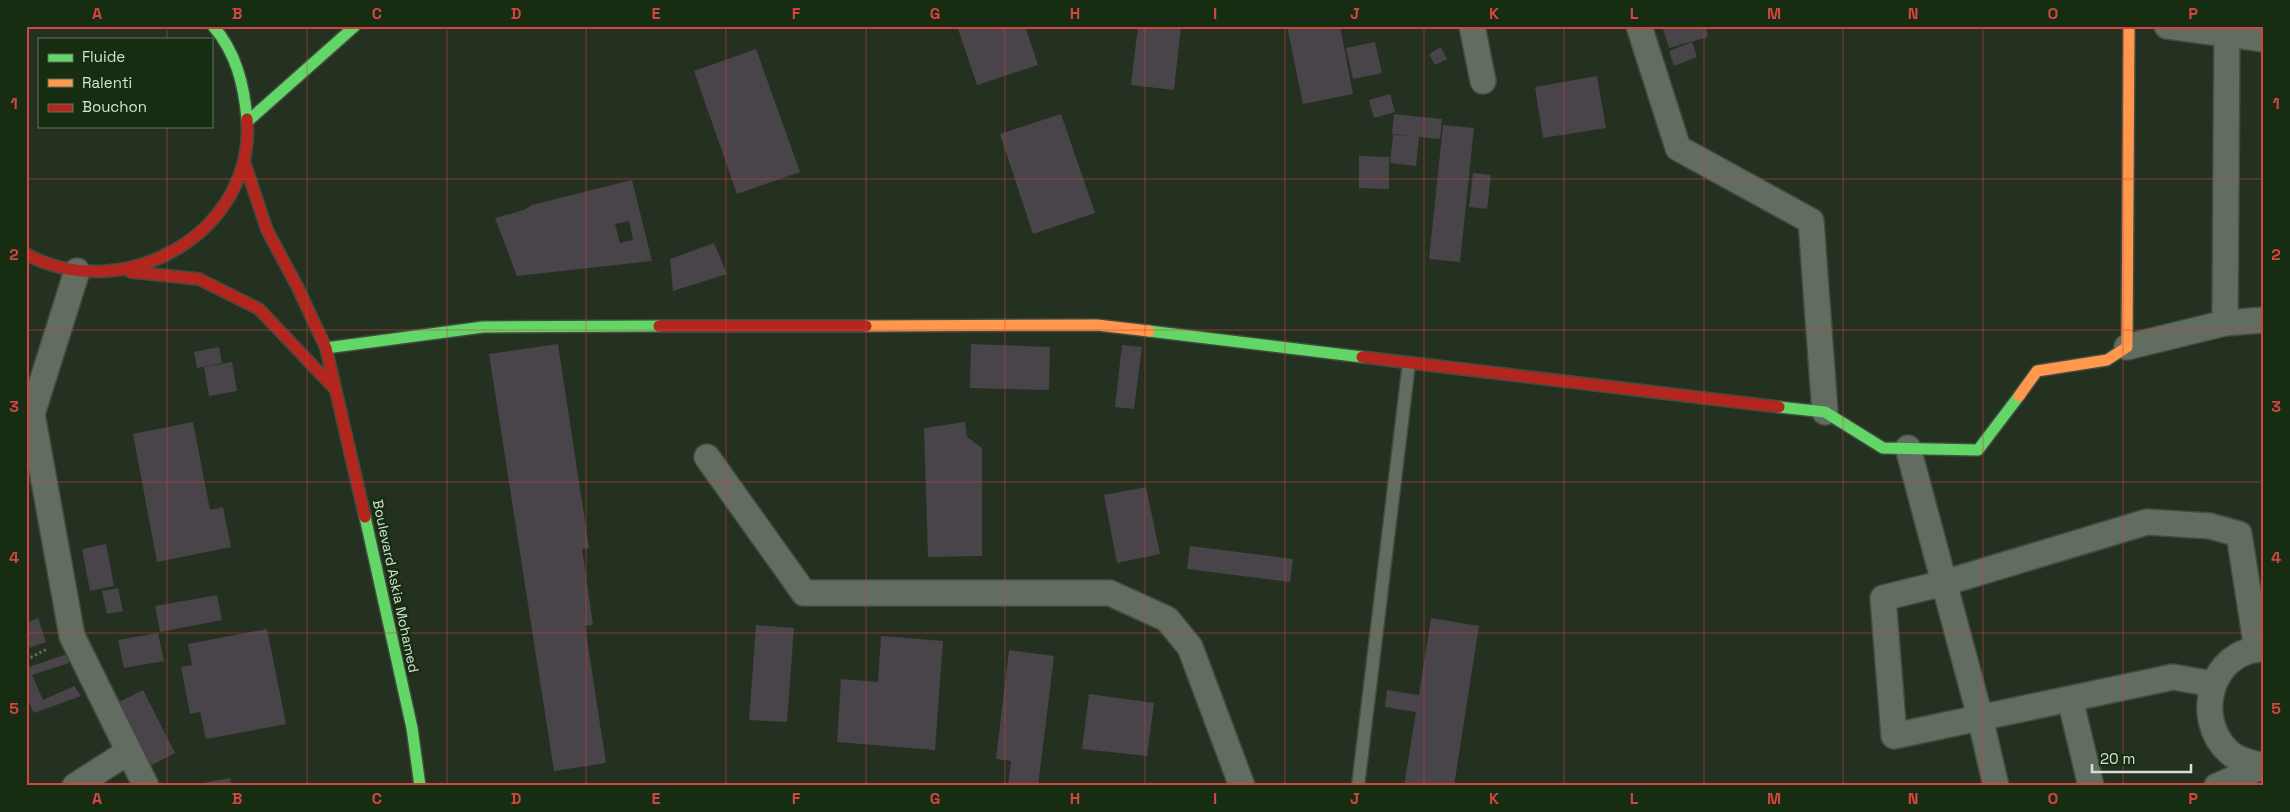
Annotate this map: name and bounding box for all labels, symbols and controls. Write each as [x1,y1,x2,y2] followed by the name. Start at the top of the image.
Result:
[92,3,102,24] text: A
[232,3,242,24] text: B
[372,3,382,24] text: C
[511,3,521,24] text: D
[652,3,661,24] text: E
[792,3,801,24] text: F
[930,3,940,24] text: G
[1070,3,1080,24] text: H
[1213,3,1217,24] text: I
[1350,3,1360,24] text: J
[1489,3,1499,24] text: K
[1630,3,1639,24] text: L
[1767,3,1781,24] text: M
[1908,3,1918,24] text: N
[2048,3,2059,24] text: O
[2188,3,2198,24] text: P
[38,38,212,128] legend
[82,47,125,66] text: Fluide
[82,73,132,92] text: Ralenti
[10,93,18,114] text: 1
[2272,93,2280,114] text: 1
[82,97,147,116] text: Bouchon
[9,244,19,265] text: 2
[2271,244,2281,265] text: 2
[9,396,19,417] text: 3
[2271,396,2281,417] text: 3
[369,498,423,674] street label: Boulevard Askia Mohamed
[9,547,19,568] text: 4
[2271,547,2281,568] text: 4
[9,698,19,719] text: 5
[2271,698,2281,719] text: 5
[2092,742,2191,774] scale bar
[2100,749,2135,768] text: 20 m
[92,788,102,809] text: A
[232,788,242,809] text: B
[372,788,382,809] text: C
[511,788,521,809] text: D
[652,788,661,809] text: E
[792,788,801,809] text: F
[930,788,940,809] text: G
[1070,788,1080,809] text: H
[1213,788,1217,809] text: I
[1350,788,1360,809] text: J
[1489,788,1499,809] text: K
[1630,788,1639,809] text: L
[1767,788,1781,809] text: M
[1908,788,1918,809] text: N
[2048,788,2059,809] text: O
[2188,788,2198,809] text: P

